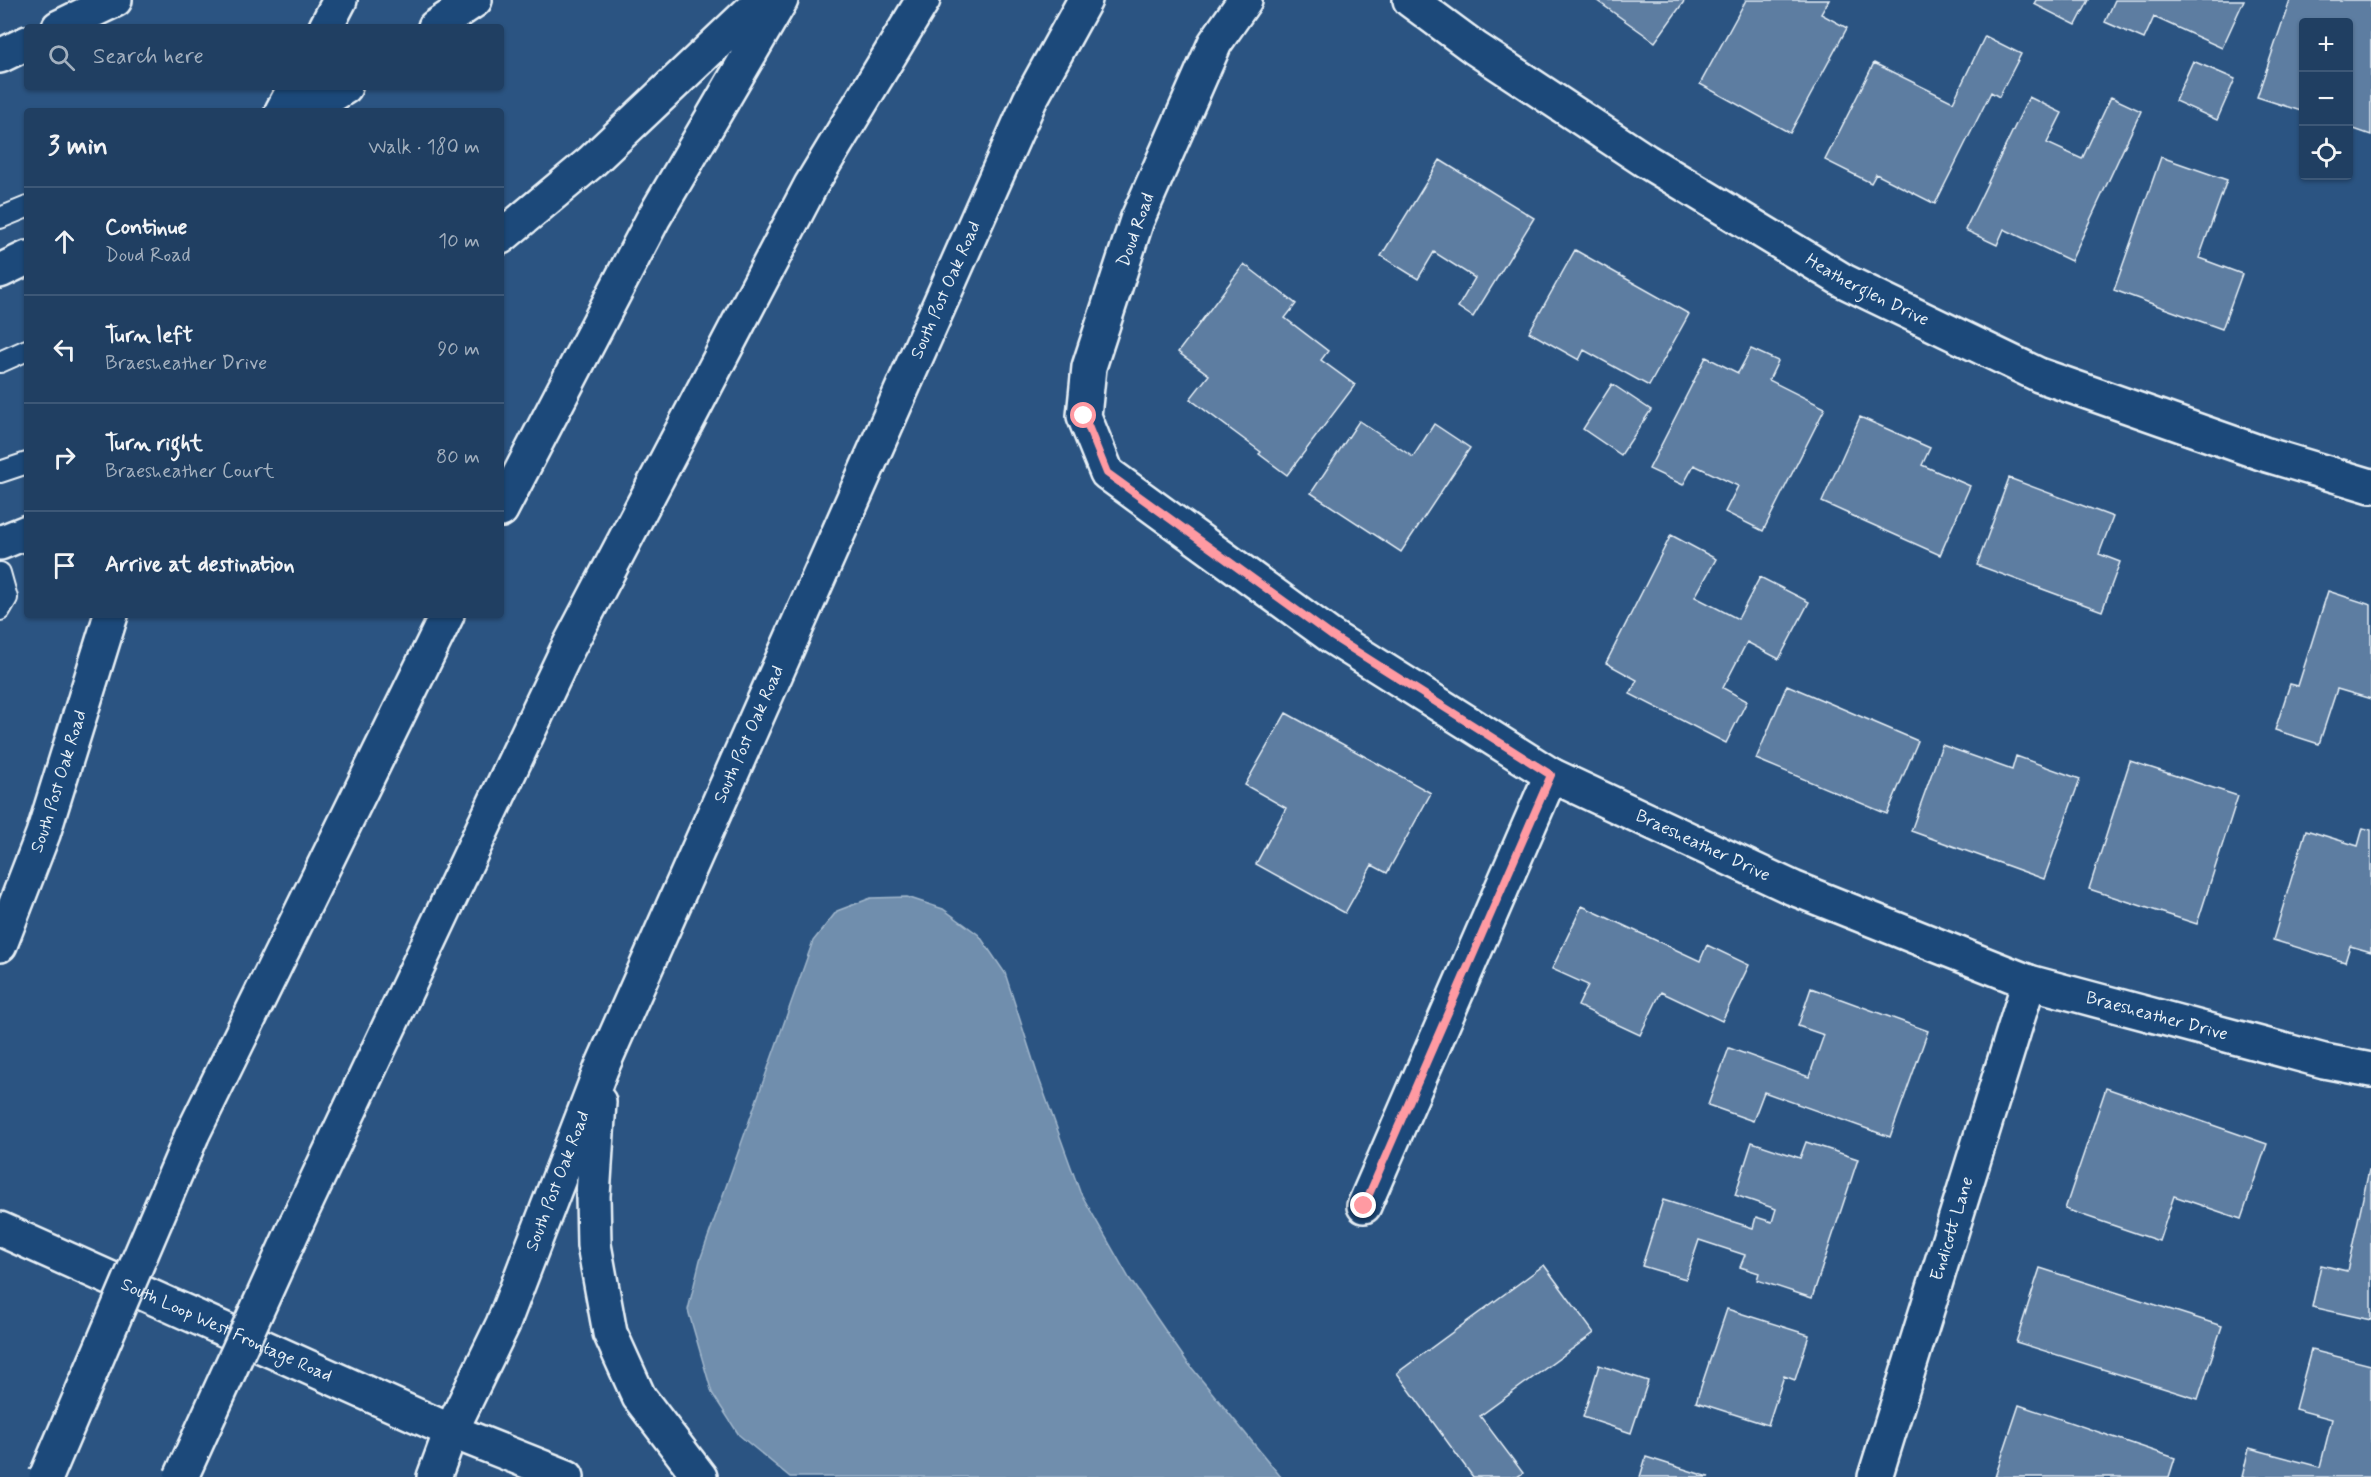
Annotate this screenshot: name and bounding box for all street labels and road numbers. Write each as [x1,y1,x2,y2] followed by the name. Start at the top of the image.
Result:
[1112,190,1160,270] street label: Doud Road
[905,217,987,363] street label: South Post Oak Road
[1801,248,1933,332] street label: Heatherglen Drive
[708,662,790,807] street label: South Post Oak Road
[25,707,93,856] street label: South Post Oak Road
[1631,804,1774,888] street label: Braesheather Drive
[2083,986,2231,1047] street label: Braesheather Drive
[520,1108,596,1255] street label: South Post Oak Road
[1925,1174,1980,1284] street label: Endicott Lane
[117,1273,336,1388] street label: South Loop West Frontage Road

